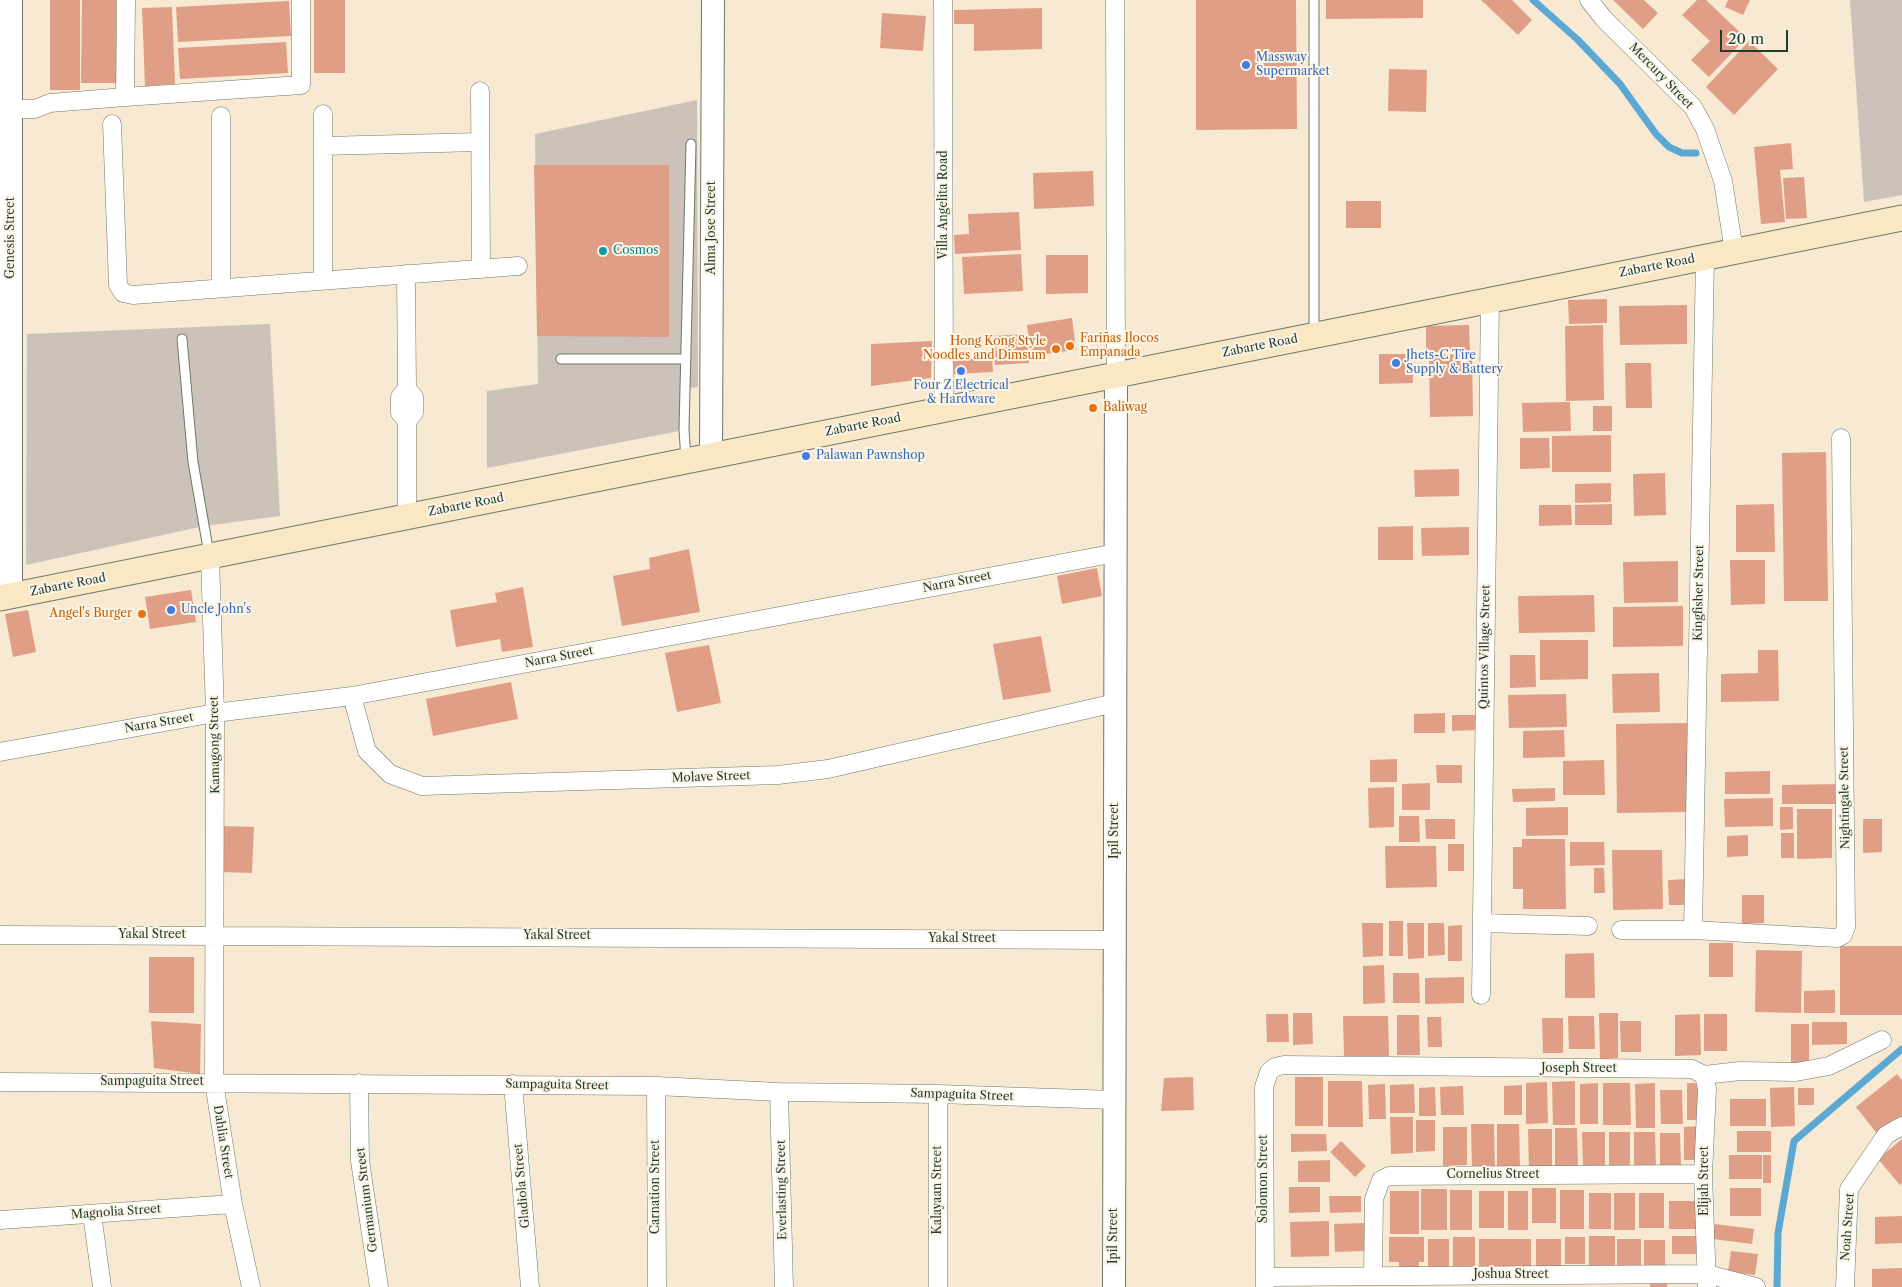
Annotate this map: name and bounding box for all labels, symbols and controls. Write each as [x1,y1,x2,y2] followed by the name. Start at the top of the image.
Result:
[1722,20,1790,52] scale bar
[1728,29,1764,48] text: 20 m
[1626,40,1696,112] street label: Mercury Street
[1256,51,1330,79] place label: Massway Supermarket
[1240,59,1252,71] marker: Massway Supermarket
[937,150,951,260] street label: Villa Angelita Road
[705,181,719,275] street label: Alma Jose Street
[4,197,18,279] street label: Genesis Street
[613,244,659,258] place label: Cosmos
[597,245,609,257] marker: Cosmos
[1618,252,1696,280] street label: Zabarte Road
[1080,332,1159,360] place label: Fariñas Ilocos Empanada
[1221,332,1299,360] street label: Zabarte Road
[923,335,1046,363] place label: Hong Kong Style Noodles and Dimsum
[1064,340,1076,352] marker: Fariñas Ilocos Empanada
[1050,343,1062,355] marker: Hong Kong Style Noodles and Dimsum
[1406,349,1503,377] place label: Jhets-C Tire Supply & Battery
[1390,357,1402,369] marker: Jhets-C Tire Supply & Battery
[955,365,967,377] marker: Four Z Electrical & Hardware
[913,379,1009,407] place label: Four Z Electrical & Hardware
[1103,401,1147,415] place label: Baliwag
[1087,402,1099,414] marker: Baliwag
[824,411,902,439] street label: Zabarte Road
[816,449,925,463] place label: Palawan Pawnshop
[800,450,812,462] marker: Palawan Pawnshop
[427,491,505,519] street label: Zabarte Road
[1691,545,1707,641] street label: Kingfisher Street
[922,568,992,596] street label: Narra Street
[29,571,107,599] street label: Zabarte Road
[1477,585,1493,709] street label: Quintos Village Street
[181,603,251,617] place label: Uncle John's
[165,604,177,616] marker: Uncle John's
[49,607,132,621] place label: Angel's Burger
[136,608,148,620] marker: Angel's Burger
[524,643,594,671] street label: Narra Street
[207,696,223,794] street label: Kamagong Street
[124,710,194,736] street label: Narra Street
[1837,746,1853,850] street label: Nightingale Street
[671,768,751,786] street label: Molave Street
[1108,803,1122,859] street label: Ipil Street
[118,928,186,942] street label: Yakal Street
[523,929,591,943] street label: Yakal Street
[928,932,996,946] street label: Yakal Street
[1541,1062,1617,1076] street label: Joseph Street
[100,1075,204,1089] street label: Sampaguita Street
[505,1077,609,1093] street label: Sampaguita Street
[910,1086,1014,1104] street label: Sampaguita Street
[210,1104,236,1180] street label: Dahlia Street
[1257,1135,1271,1223] street label: Solomon Street
[649,1140,663,1234] street label: Carnation Street
[774,1140,790,1240] street label: Everlasting Street
[511,1143,533,1229] street label: Gladiola Street
[931,1146,945,1234] street label: Kalayaan Street
[1698,1146,1712,1216] street label: Elijah Street
[353,1147,381,1253] street label: Germanium Street
[1447,1168,1539,1182] street label: Cornelius Street
[1838,1193,1858,1261] street label: Noah Street
[70,1202,162,1222] street label: Magnolia Street
[1107,1208,1121,1264] street label: Ipil Street
[1473,1268,1549,1282] street label: Joshua Street

